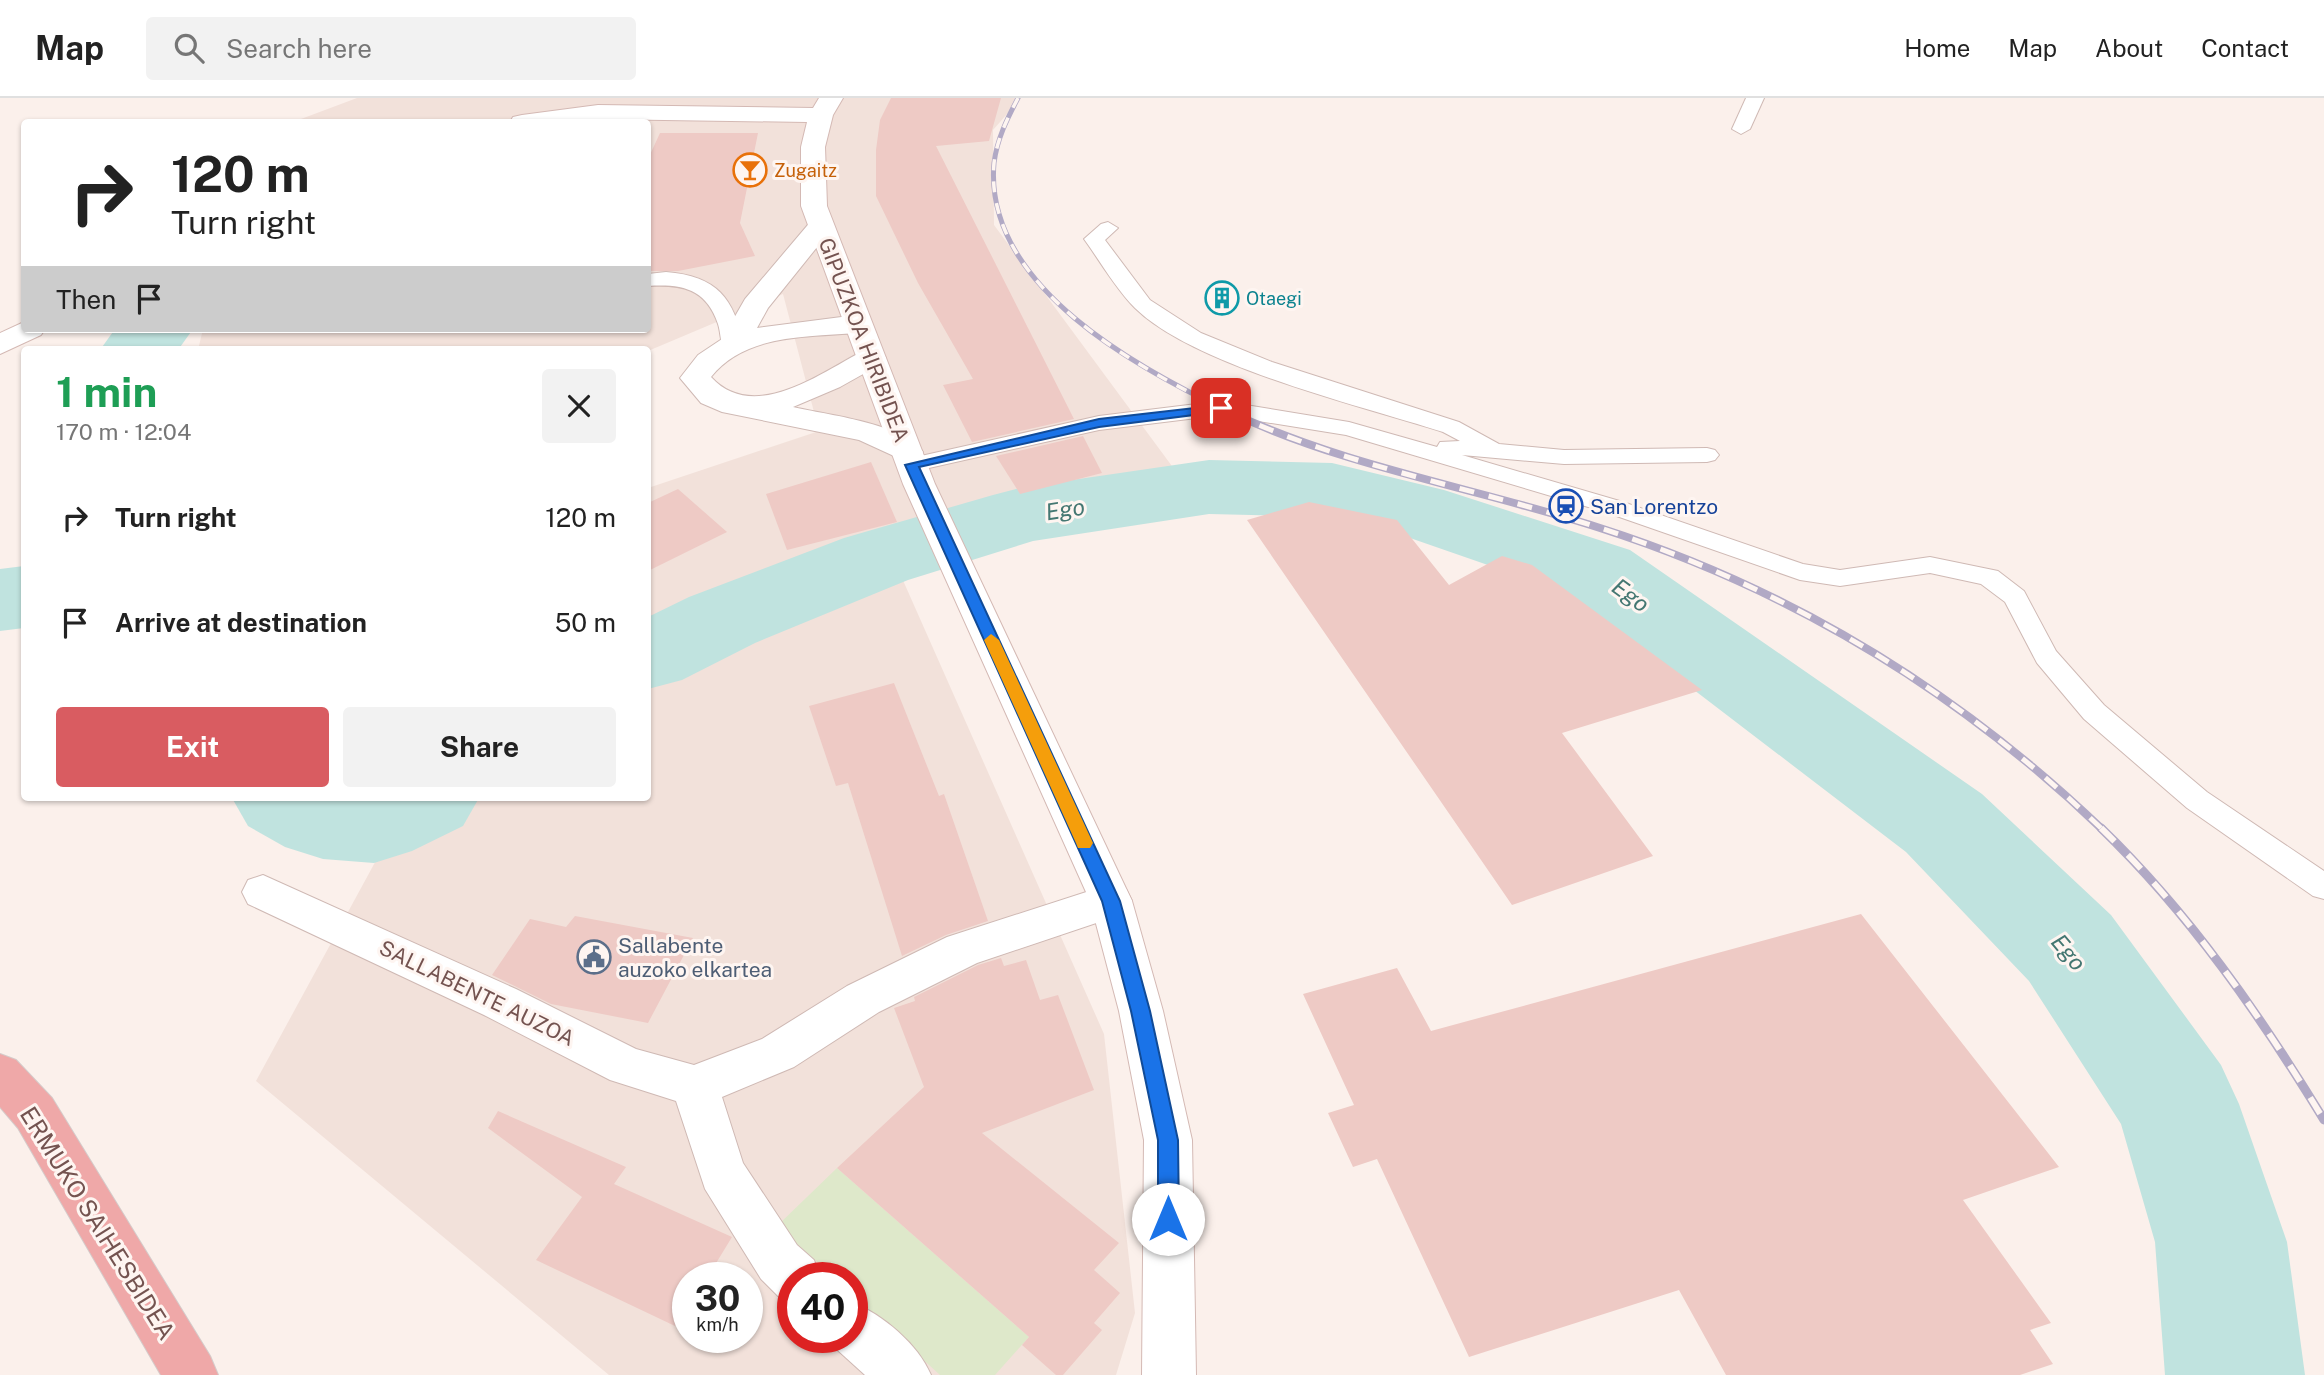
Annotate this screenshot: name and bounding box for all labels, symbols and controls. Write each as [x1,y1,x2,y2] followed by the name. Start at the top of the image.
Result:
[146,17,636,80] search box
[35,29,104,67] text: Map
[170,29,208,67] icon: search
[226,33,372,64] text: Search here
[1904,34,1970,62] text: Home
[2008,34,2057,62] text: Map
[2095,34,2163,62] text: About
[2201,34,2289,62] text: Contact
[171,145,310,203] text: 120 m
[56,147,147,238] icon: right
[731,151,769,189] bar icon: Zugaitz
[774,160,837,181] place label: Zugaitz
[171,204,316,241] text: Turn right
[814,234,915,446] street label: GIPUZKOA HIRIBIDEA
[1203,279,1241,317] building icon: Otaegi
[130,280,168,318] icon: arrive
[56,284,116,315] text: Then
[1246,288,1302,309] place label: Otaegi
[56,367,157,416] text: 1 min
[542,369,616,443] button: close
[1191,378,1251,438] pin
[1202,389,1240,427] icon: arrive
[56,418,191,445] text: 170 m · 12:04
[1547,487,1585,525] station icon: San Lorentzo
[1043,493,1087,525] water label: Ego
[1590,494,1718,519] place label: San Lorentzo
[56,499,94,537] icon: right
[115,502,237,533] text: Turn right
[545,502,616,533] text: 120 m
[1607,573,1655,617] water label: Ego
[56,604,94,642] icon: arrive
[115,607,367,638] text: Arrive at destination
[555,607,616,638] text: 50 m
[56,707,329,787] button: Exit
[343,707,616,787] button: Share
[2046,928,2092,976] water label: Ego
[618,933,772,982] place label: Sallabente auzoko elkartea
[375,935,579,1051] street label: SALLABENTE AUZOA
[575,938,613,976] public building icon: Sallabente auzoko elkartea
[15,1101,181,1345] street label: ERMUKO SAIHESBIDEA
[1131,1182,1205,1256] position arrow
[777,1262,868,1353] speed limit sign: 40
[695,1278,740,1319] text: 30
[696,1314,739,1335] text: km/h

